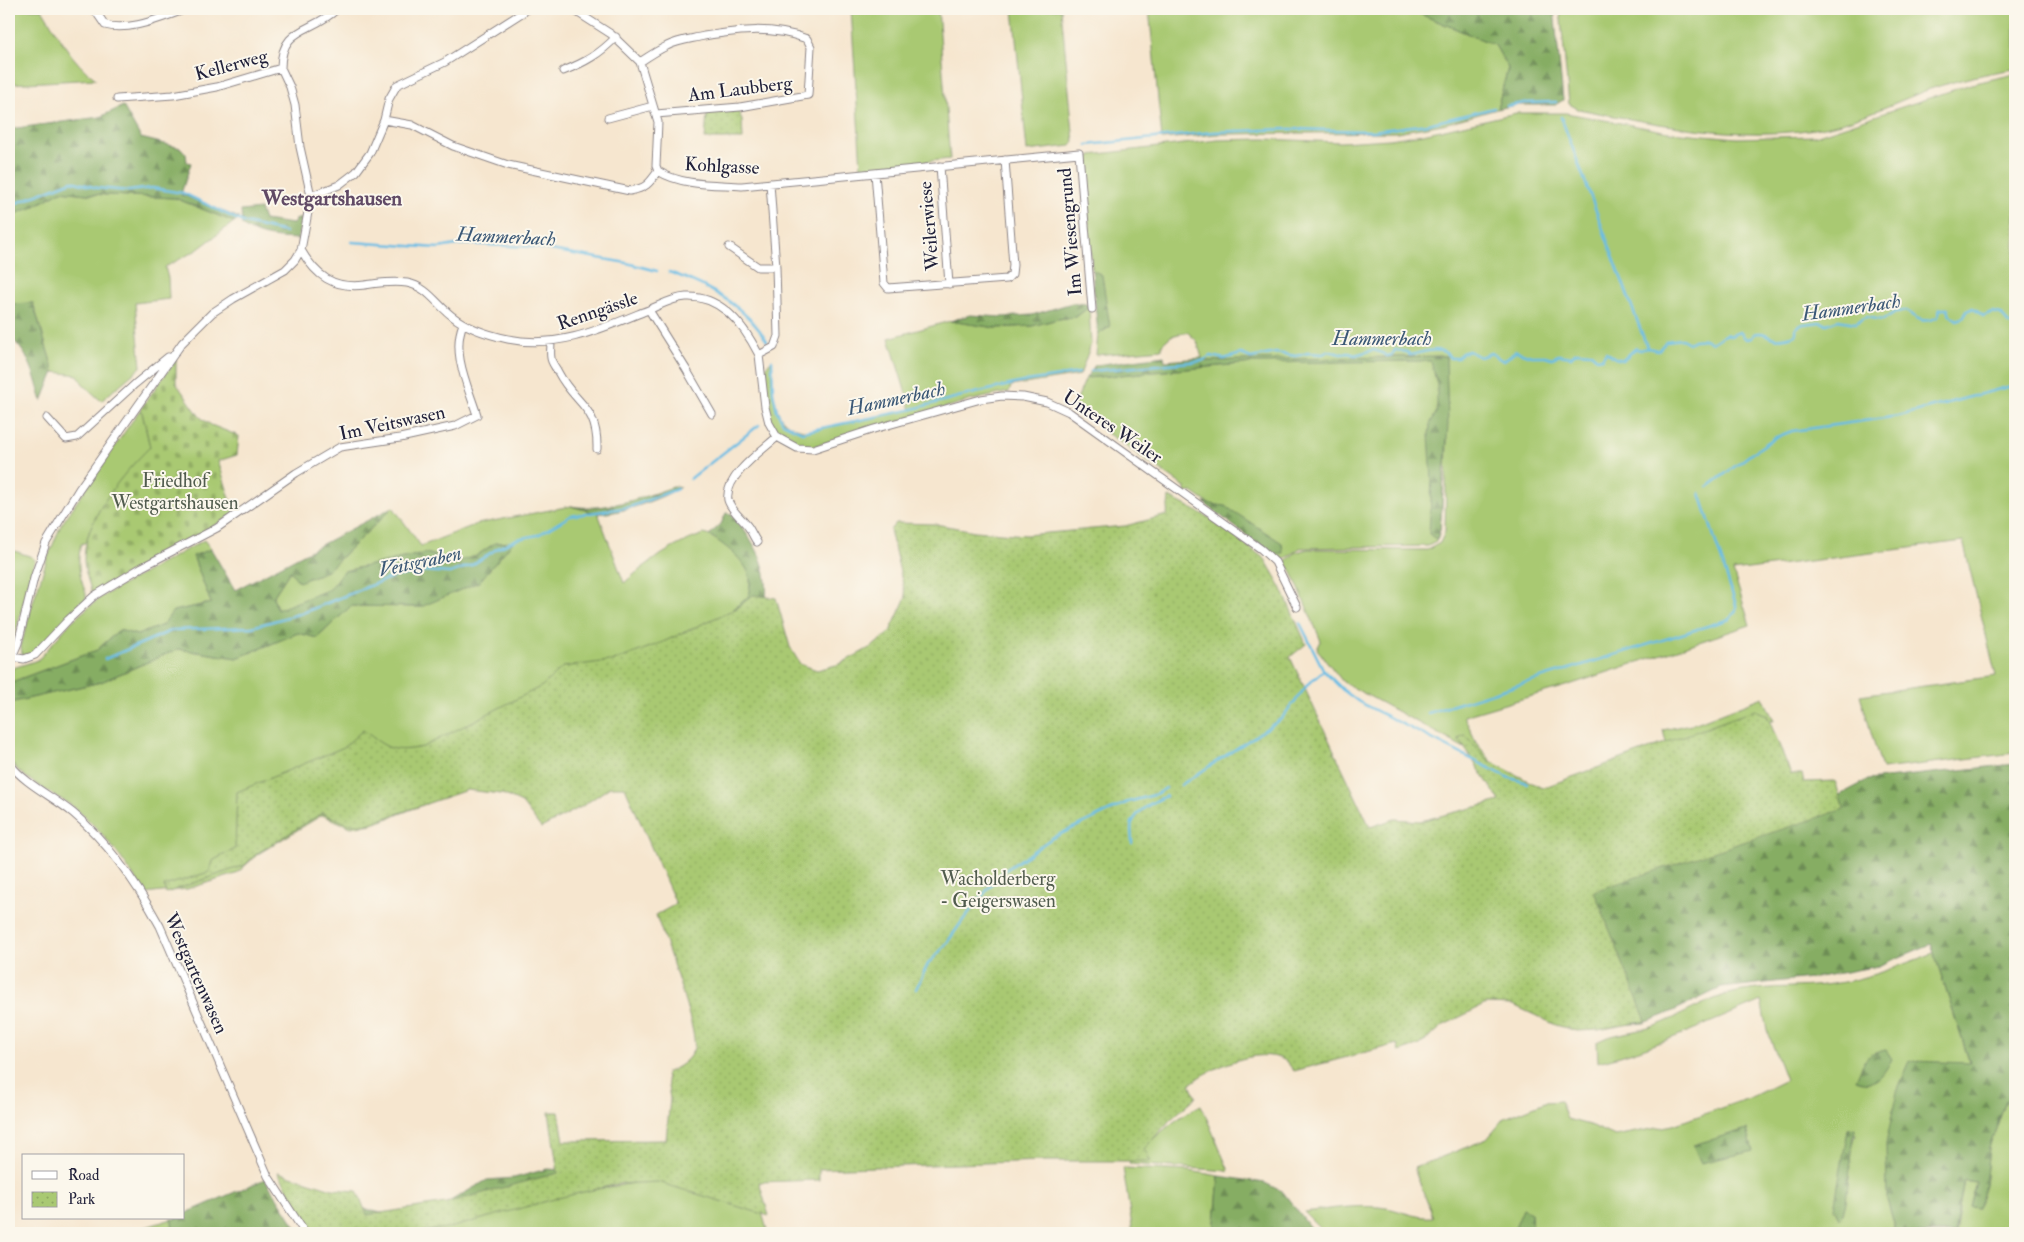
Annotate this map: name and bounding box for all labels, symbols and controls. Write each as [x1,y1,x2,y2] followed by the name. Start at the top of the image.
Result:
[192,44,271,86] street label: Kellerweg
[686,71,794,107] street label: Am Laubberg
[684,152,760,180] street label: Kohlgasse
[1052,166,1088,297] street label: Im Wiesengrund
[913,180,945,273] street label: Weilerwiese
[261,185,402,212] district label: Westgartshausen
[455,221,556,252] water label: Hammerbach
[554,286,641,336] street label: Renngässle
[1799,288,1902,327] water label: Hammerbach
[1331,326,1432,351] water label: Hammerbach
[844,376,947,421] water label: Hammerbach
[1058,385,1167,469] street label: Unteres Weiler
[337,400,447,446] street label: Im Veitswasen
[111,469,239,515] park label: Friedhof Westgartshausen
[376,541,464,582] water label: Veitsgraben
[940,867,1056,913] park label: Wacholderberg - Geigerswasen
[158,908,234,1038] street label: Westgartenwasen
[22,1154,185,1220] legend
[68,1166,100,1185] text: Road
[68,1190,95,1209] text: Park

